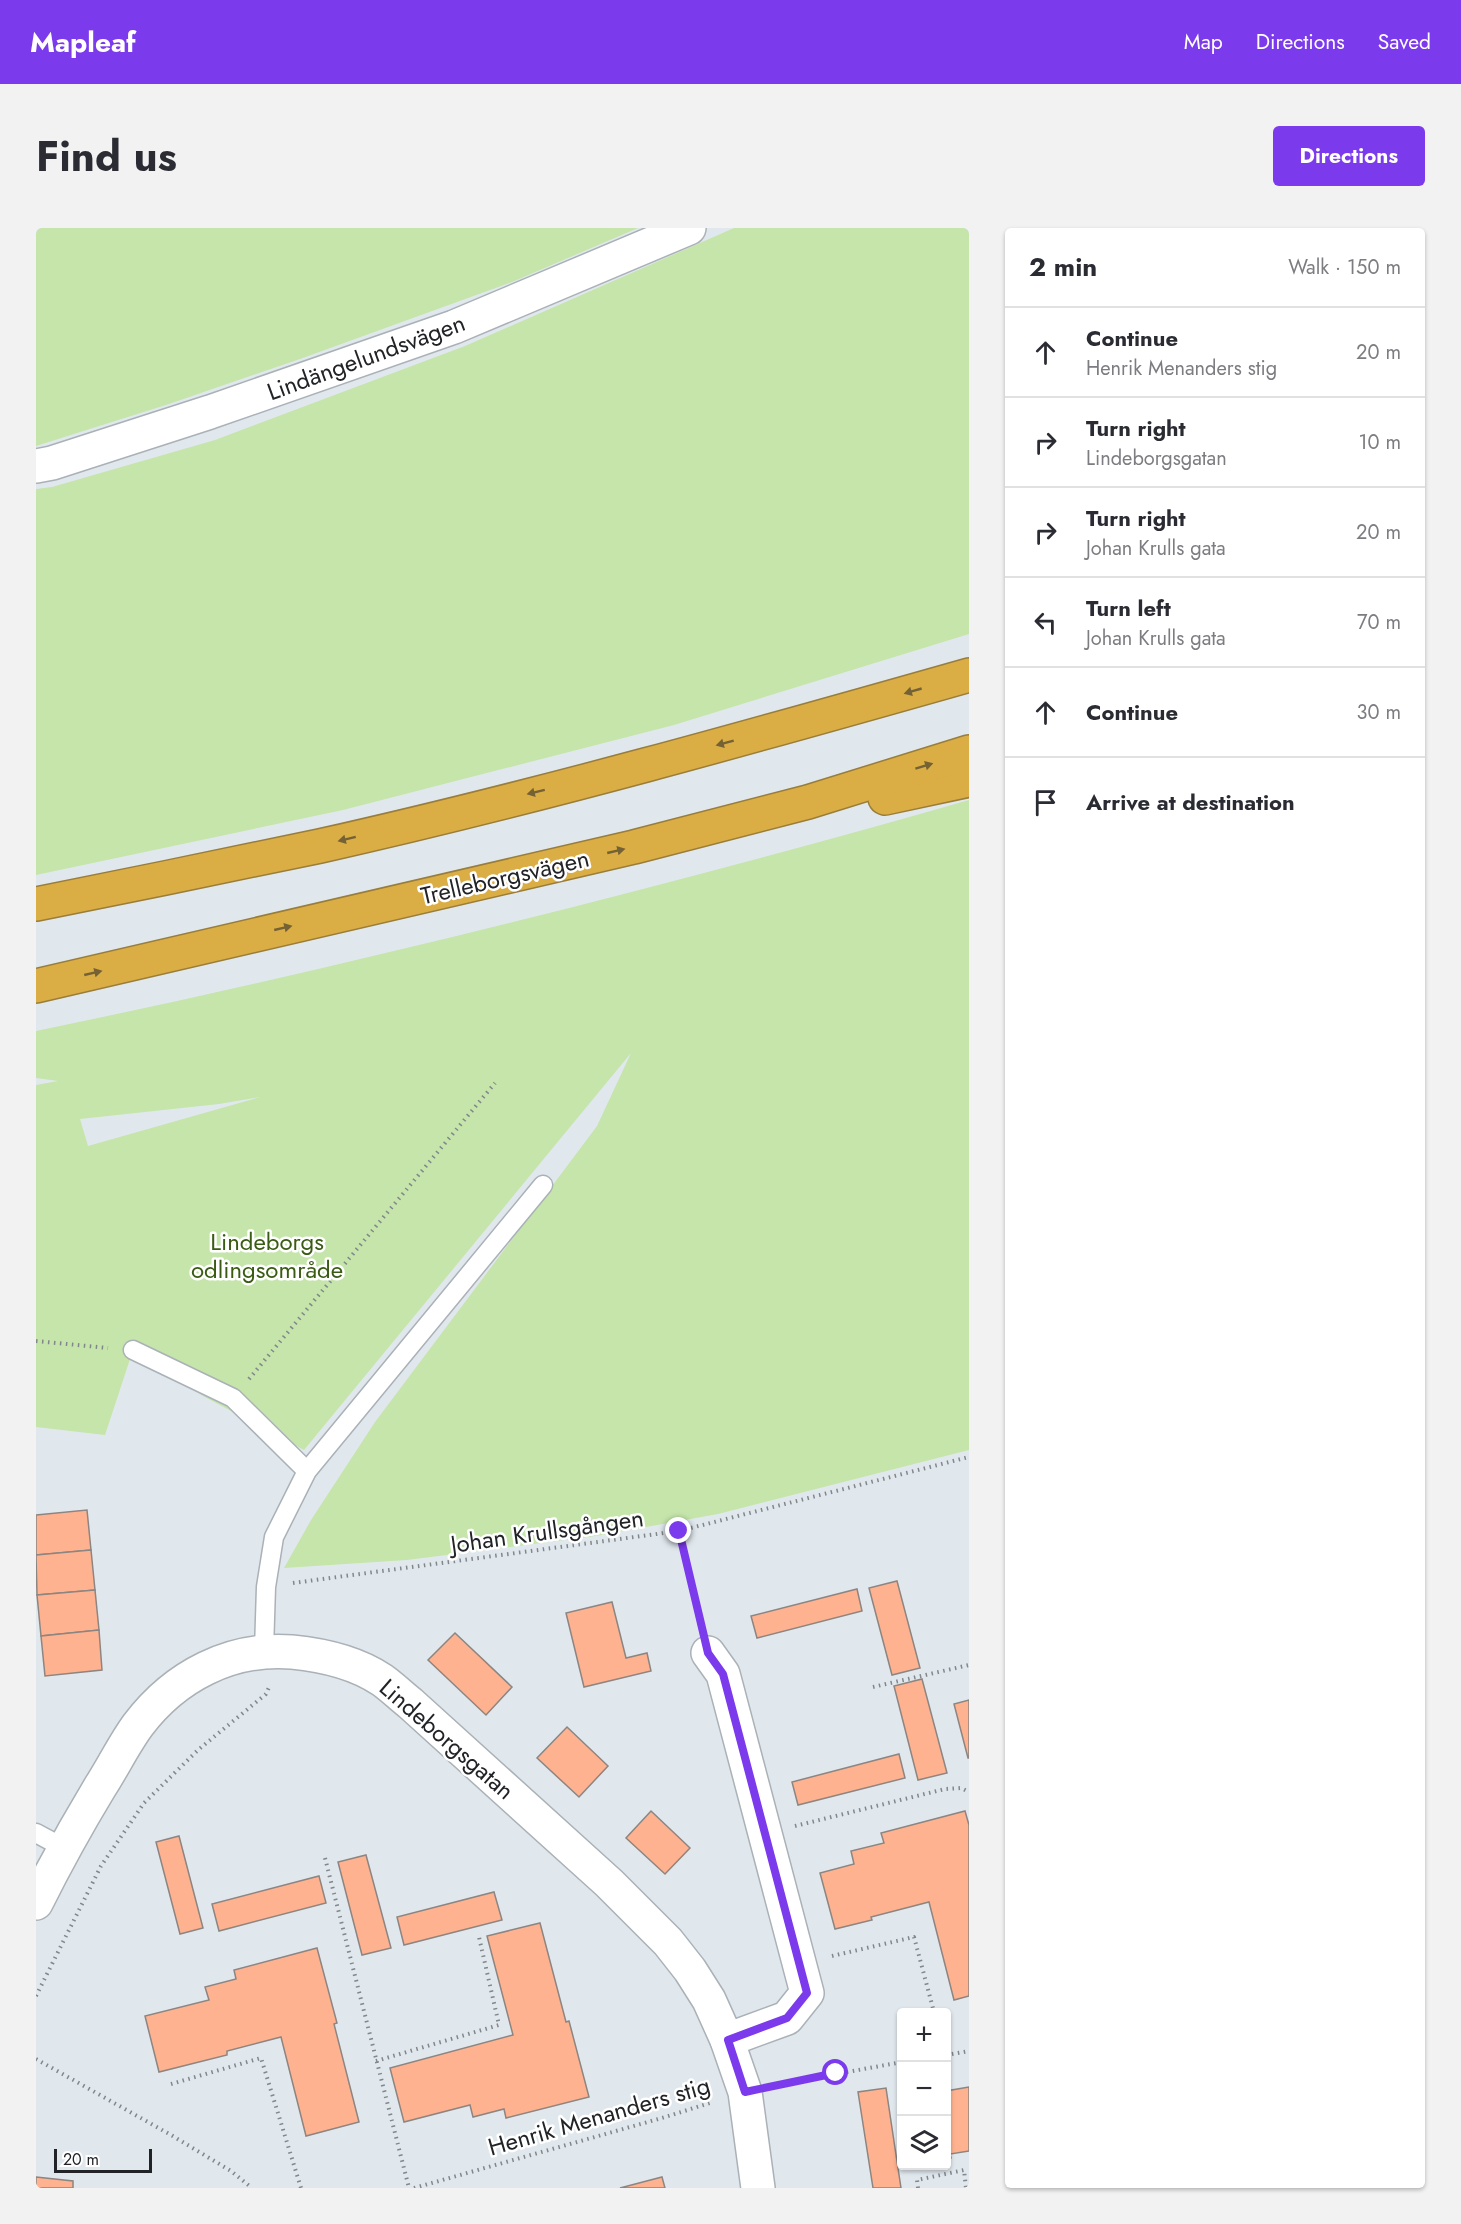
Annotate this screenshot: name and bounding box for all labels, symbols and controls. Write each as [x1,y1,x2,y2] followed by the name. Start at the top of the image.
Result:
[30,22,136,63] text: Mapleaf
[1184,27,1223,57] text: Map
[1256,27,1345,57] text: Directions
[1378,27,1431,57] text: Saved
[36,126,177,187] text: Find us
[1273,126,1425,186] button: Directions
[1029,248,1097,286] text: 2 min
[1288,253,1401,282] text: Walk · 150 m
[262,305,470,409] street label: Lindängelundsvägen
[1086,322,1178,354] text: Continue
[1029,336,1062,369] icon: ahead
[1356,338,1401,367] text: 20 m
[1086,354,1277,383] text: Henrik Menanders stig
[1086,412,1186,444] text: Turn right
[1029,426,1062,459] icon: right
[1358,428,1401,457] text: 10 m
[1086,444,1227,473] text: Lindeborgsgatan
[1086,502,1186,534] text: Turn right
[1029,516,1062,549] icon: right
[1356,518,1401,547] text: 20 m
[1086,534,1226,563] text: Johan Krulls gata
[1086,592,1171,624] text: Turn left
[1029,606,1062,639] icon: left
[1357,608,1401,637] text: 70 m
[1086,624,1226,653] text: Johan Krulls gata
[904,687,922,696] one-way arrow
[1029,696,1062,729] icon: ahead
[1086,696,1178,728] text: Continue
[1356,698,1401,727] text: 30 m
[716,739,734,749] one-way arrow
[915,761,933,770] one-way arrow
[1029,786,1062,819] icon: arrive
[1086,786,1295,818] text: Arrive at destination
[527,788,545,798] one-way arrow
[338,835,356,845] one-way arrow
[417,841,593,913] street label: Trelleborgsvägen
[607,846,626,855] one-way arrow
[274,923,292,933] one-way arrow
[84,967,102,977] one-way arrow
[191,1224,343,1287] park label: Lindeborgs odlingsområde
[445,1500,646,1562] street label: Johan Krullsgången
[665,1517,691,1543] route end
[372,1670,522,1808] street label: Lindeborgsgatan
[897,2008,951,2170] map controls
[897,2008,951,2062] button: +
[822,2059,848,2085] route start
[897,2062,951,2116] button: −
[484,2068,714,2164] street label: Henrik Menanders stig
[897,2116,951,2170] button: layers
[54,2146,152,2174] scale bar
[63,2148,99,2171] text: 20 m

